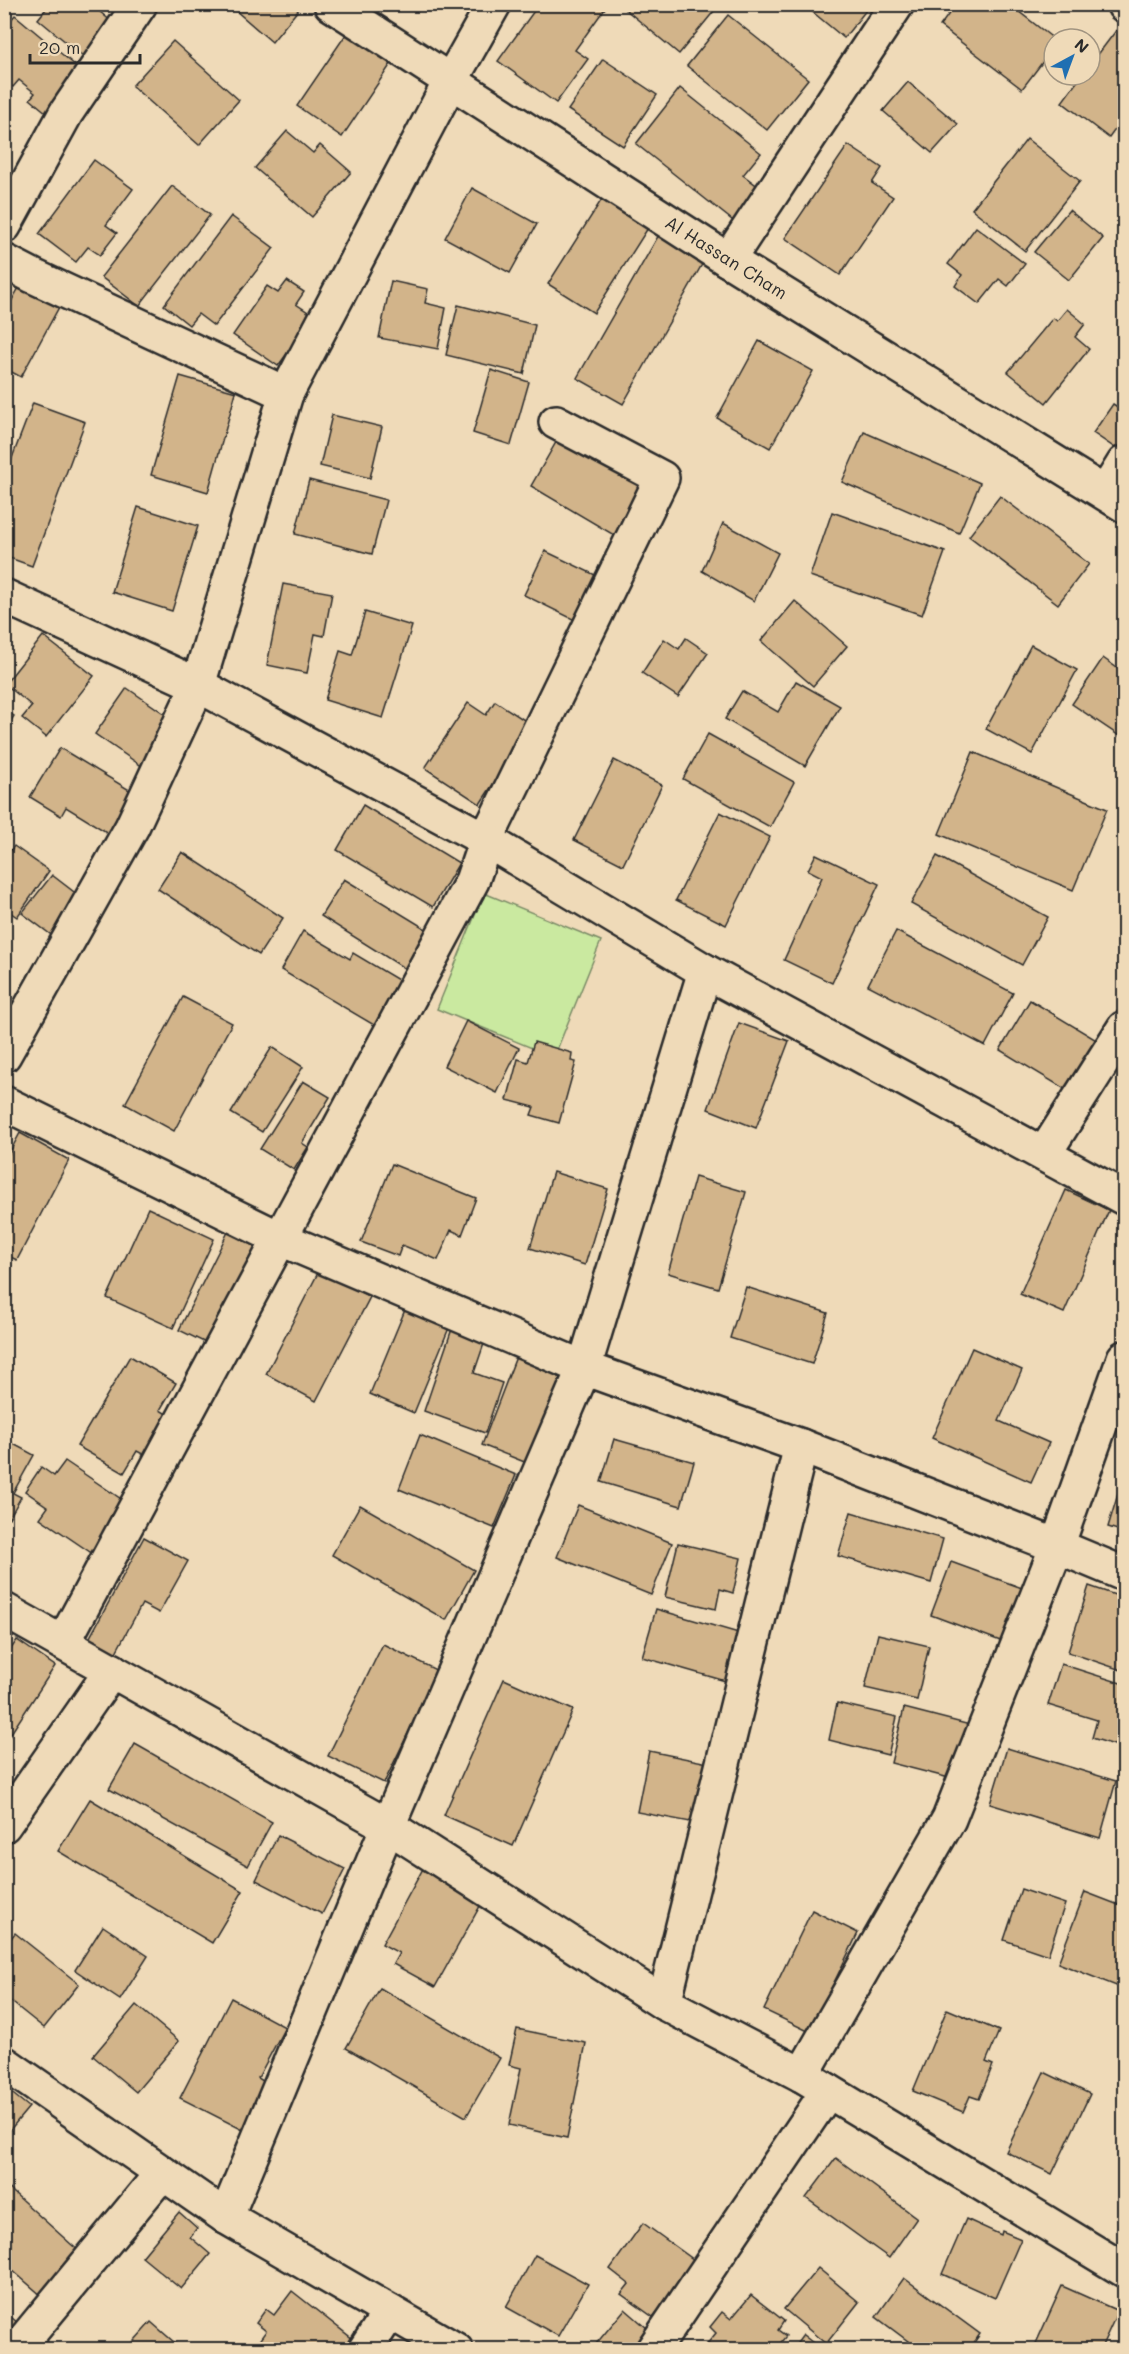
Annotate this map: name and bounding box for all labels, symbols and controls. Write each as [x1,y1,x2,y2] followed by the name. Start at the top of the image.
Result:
[30,27,140,65] scale bar
[1042,27,1102,87] north arrow
[1071,33,1094,57] text: N
[39,35,80,59] text: 20 m
[661,210,792,304] street label: Al Hassan Cham

